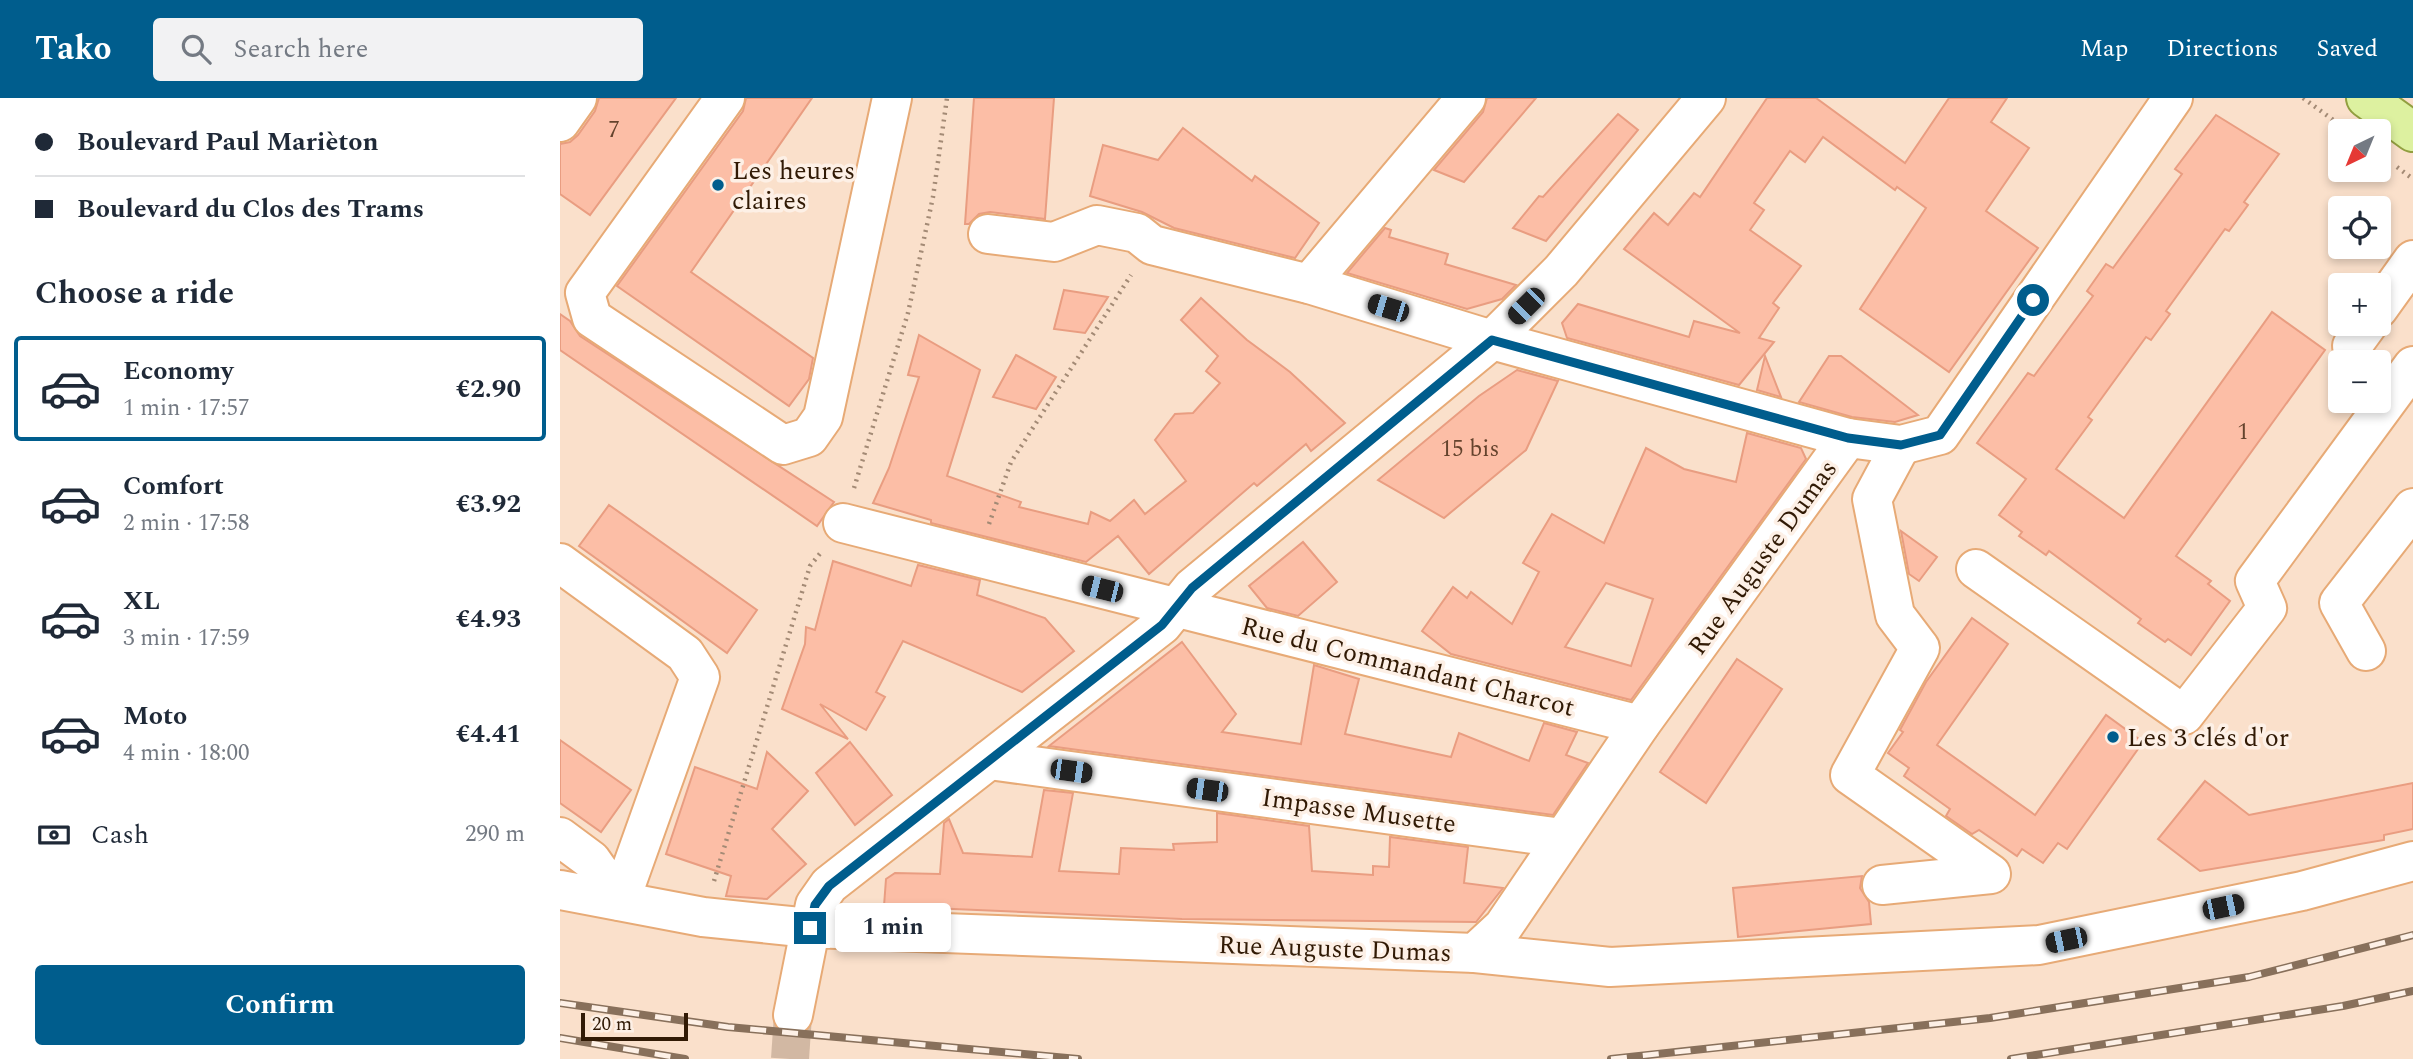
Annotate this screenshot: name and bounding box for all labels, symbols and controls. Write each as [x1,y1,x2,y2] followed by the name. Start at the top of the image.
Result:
[153,18,643,81] search box
[35,24,111,74] text: Tako
[233,29,368,69] text: Search here
[177,30,215,68] icon: search
[2080,31,2128,67] text: Map
[2166,31,2278,67] text: Directions
[2316,31,2378,67] text: Saved
[608,113,620,148] house number: 7
[2328,119,2390,182] north arrow
[2328,119,2391,413] map controls
[77,122,379,162] text: Boulevard Paul Marièton
[732,151,855,221] place label: Les heures claires
[710,177,726,193] marker: Les heures claires
[77,189,424,229] text: Boulevard du Clos des Trams
[2328,196,2391,259] button: locate
[35,269,234,318] text: Choose a ride
[2328,273,2391,336] button: +
[1504,284,1549,328] car
[2017,284,2049,316] route start
[1365,292,1412,324] car
[2328,350,2391,413] button: −
[123,351,233,391] text: Economy
[39,357,102,420] icon: car
[456,369,521,409] text: €2.90
[123,391,250,426] text: 1 min · 17:57
[2237,415,2249,450] house number: 1
[1441,432,1499,467] house number: 15 bis
[1678,451,1848,664] street label: Rue Auguste Dumas
[123,466,224,506] text: Comfort
[39,472,102,535] icon: car
[456,484,521,524] text: €3.92
[123,506,250,541] text: 2 min · 17:58
[1080,574,1125,604] car
[123,581,160,621] text: XL
[39,587,102,650] icon: car
[456,599,521,639] text: €4.93
[1237,606,1579,728] street label: Rue du Commandant Charcot
[123,621,250,656] text: 3 min · 17:59
[123,696,187,736] text: Moto
[39,702,102,765] icon: car
[456,714,521,754] text: €4.41
[2127,718,2289,758] place label: Les 3 clés d'or
[2105,729,2121,745] marker: Les 3 clés d'or
[123,736,250,771] text: 4 min · 18:00
[1049,758,1094,784] car
[1185,777,1230,803] car
[1259,778,1459,844] street label: Impasse Musette
[91,815,149,855] text: Cash
[35,816,73,854] icon: cash
[465,817,525,852] text: 290 m
[2201,892,2246,922] car
[834,904,950,952] callout: 1 min
[862,910,924,945] text: 1 min
[794,912,826,944] route end
[1218,925,1452,973] street label: Rue Auguste Dumas
[2044,925,2089,955] car
[35,965,525,1045] button: Confirm
[581,1010,688,1042] scale bar
[592,1010,632,1039] text: 20 m

